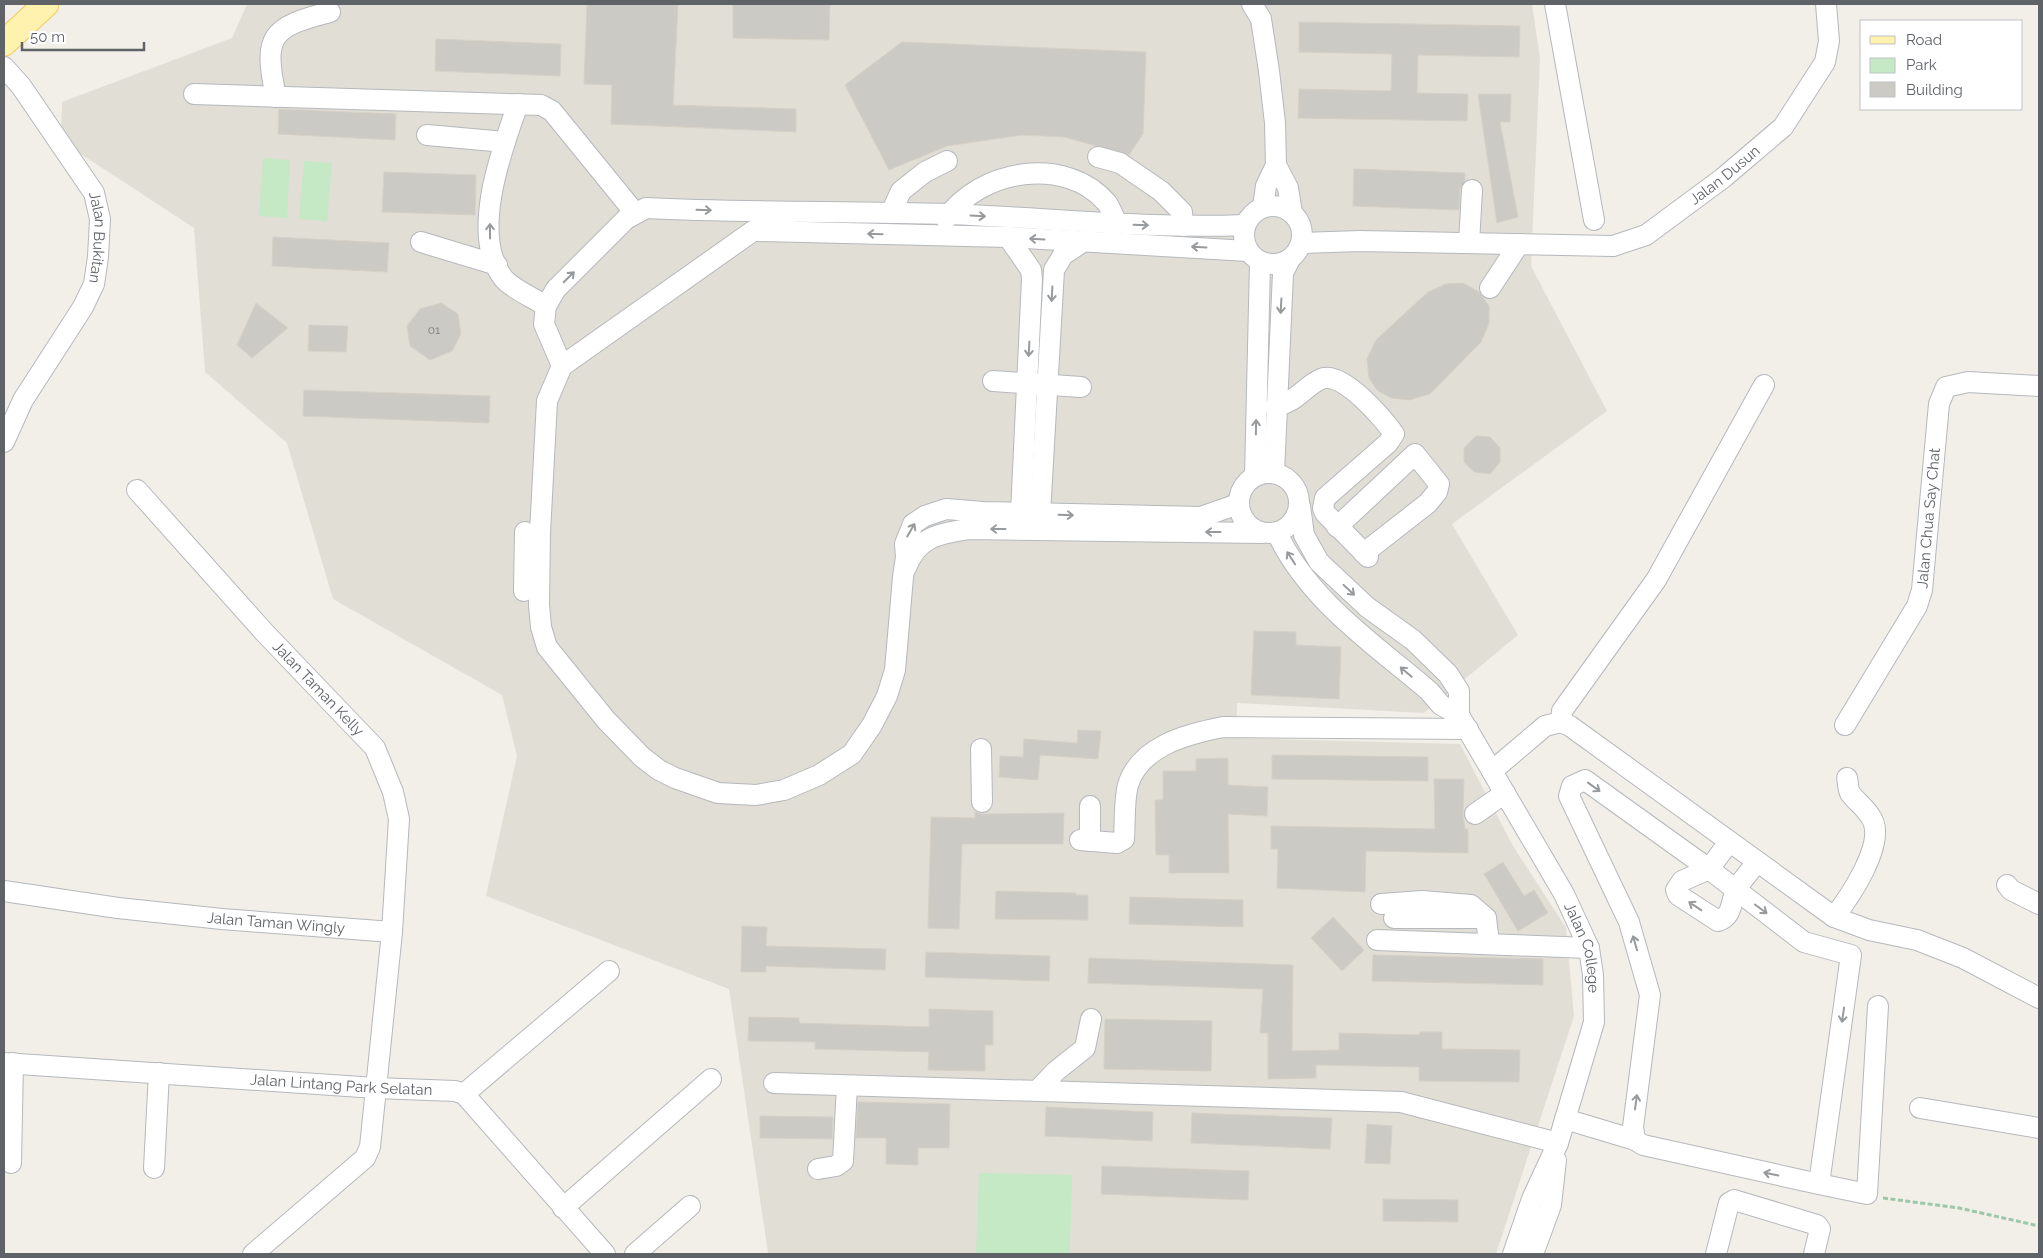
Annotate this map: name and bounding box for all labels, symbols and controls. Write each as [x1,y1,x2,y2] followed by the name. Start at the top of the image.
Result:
[22,20,145,52] scale bar
[1860,20,2023,110] legend
[30,28,65,46] text: 50 m
[1906,31,1942,49] text: Road
[1906,56,1937,74] text: Park
[1906,81,1963,99] text: Building
[1686,142,1764,208] street label: Jalan Dusun
[85,190,109,284] street label: Jalan Bukitan
[696,205,712,215] one-way arrow
[970,212,986,221] one-way arrow
[1132,220,1148,230] one-way arrow
[485,223,495,240] one-way arrow
[867,229,883,239] one-way arrow
[1029,234,1045,243] one-way arrow
[1192,242,1208,251] one-way arrow
[562,271,575,283] one-way arrow
[1048,285,1057,301] one-way arrow
[1277,298,1286,314] one-way arrow
[428,323,440,337] house number: 01
[1024,340,1033,356] one-way arrow
[1252,419,1261,435] one-way arrow
[1913,447,1944,589] street label: Jalan Chua Say Chat
[1058,510,1074,520] one-way arrow
[907,523,917,537] one-way arrow
[991,524,1007,534] one-way arrow
[1206,527,1222,537] one-way arrow
[1286,552,1296,566] one-way arrow
[1342,584,1355,596] one-way arrow
[269,638,368,740] street label: Jalan Taman Kelly
[1400,666,1413,677] one-way arrow
[1587,781,1600,792] one-way arrow
[1560,900,1602,993] street label: Jalan College
[1689,901,1703,911] one-way arrow
[1754,904,1768,914] one-way arrow
[206,908,346,937] street label: Jalan Taman Wingly
[1629,935,1639,951] one-way arrow
[1838,1006,1848,1022] one-way arrow
[250,1071,433,1099] street label: Jalan Lintang Park Selatan
[1631,1094,1641,1110] one-way arrow
[1764,1168,1780,1178] one-way arrow

